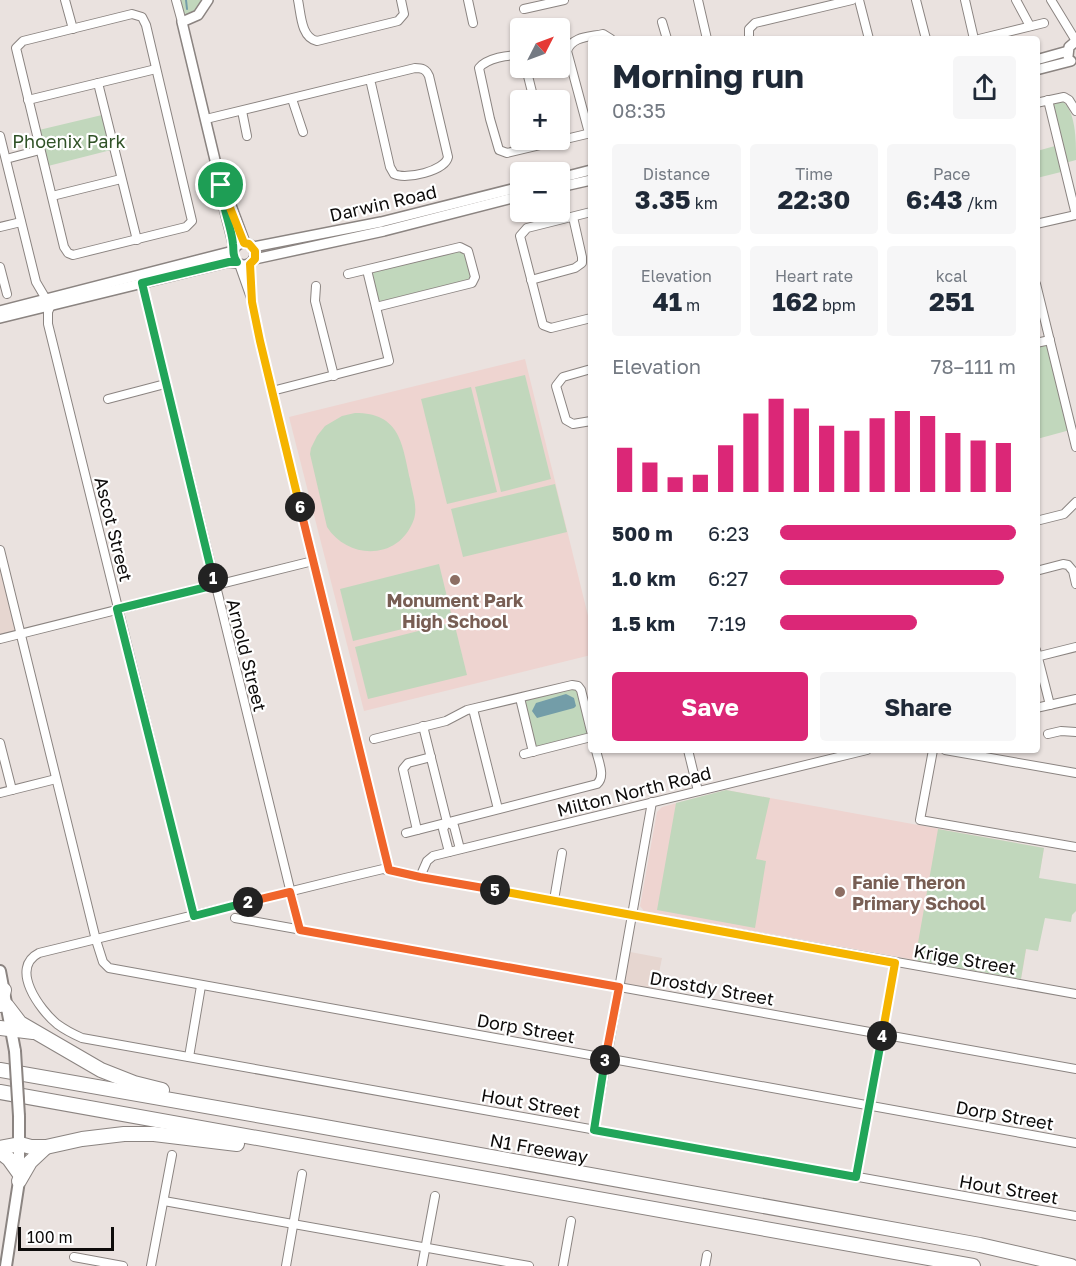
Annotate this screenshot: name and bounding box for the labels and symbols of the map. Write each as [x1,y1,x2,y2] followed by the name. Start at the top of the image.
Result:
[510,18,570,78] north arrow
[12,130,126,152] park label: Phoenix Park
[195,159,246,210] pin
[327,180,439,226] street label: Darwin Road
[90,474,138,584] street label: Ascot Street
[285,492,315,522] pin: 6
[198,563,228,593] pin: 1
[448,573,462,587] marker: Monument Park High School
[386,589,524,632] place label: Monument Park High School
[222,596,272,714] street label: Arnold Street
[555,761,713,821] street label: Milton North Road
[852,871,986,914] place label: Fanie Theron Primary School
[480,875,510,905] pin: 5
[833,885,847,899] marker: Fanie Theron Primary School
[233,887,263,917] pin: 2
[912,939,1018,979] street label: Krige Street
[648,966,776,1010] street label: Drostdy Street
[475,1009,577,1047] street label: Dorp Street
[867,1021,897,1051] pin: 4
[590,1045,620,1075] pin: 3
[480,1083,582,1123] street label: Hout Street
[954,1096,1056,1134] street label: Dorp Street
[488,1129,590,1167] street label: N1 Freeway
[958,1169,1060,1209] street label: Hout Street
[18,1224,114,1252] scale bar

